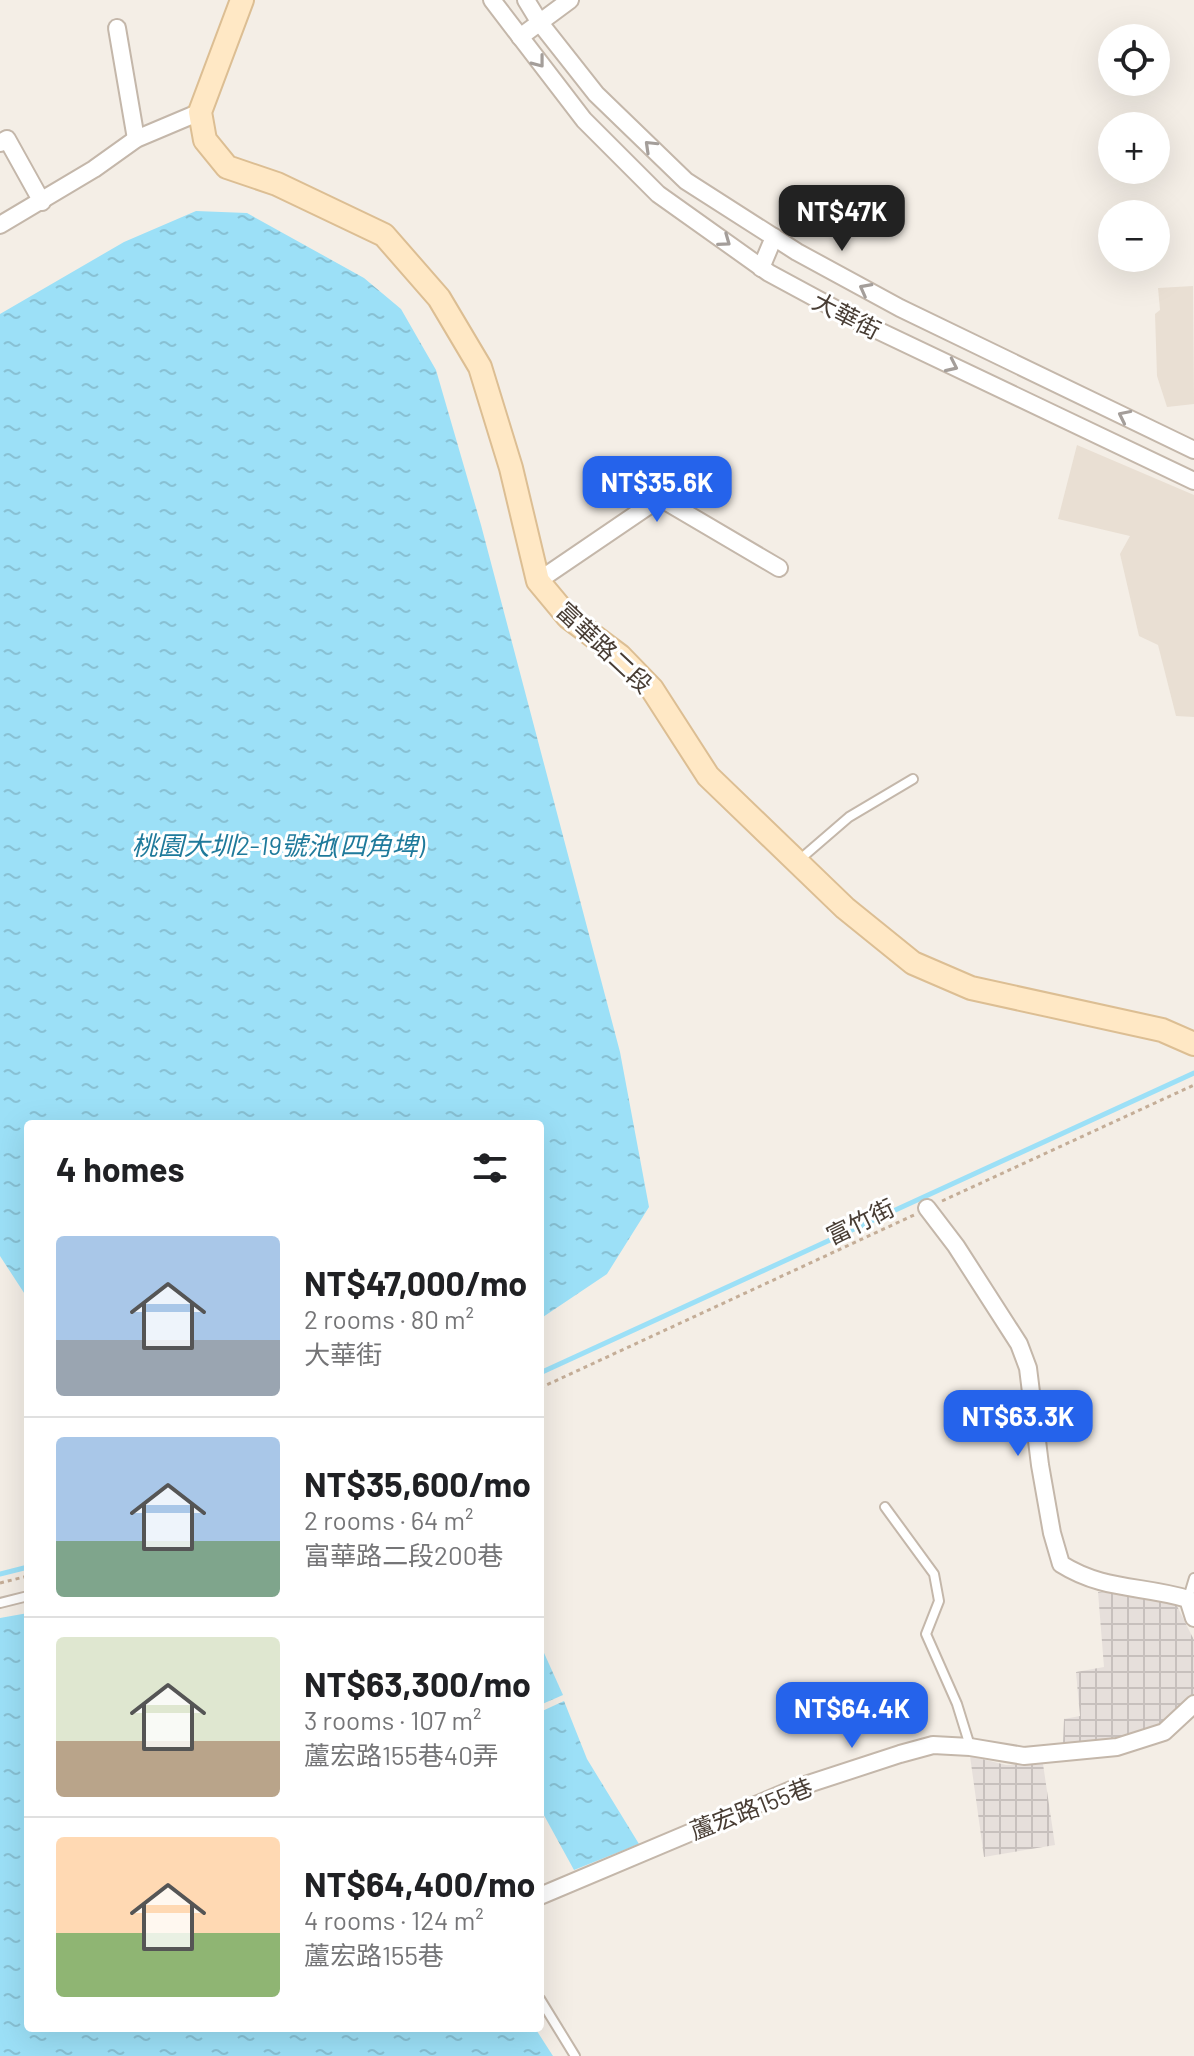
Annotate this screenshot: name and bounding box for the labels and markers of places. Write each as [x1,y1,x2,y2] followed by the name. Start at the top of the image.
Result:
[777,185,907,253] pin: NT$47K
[574,456,740,524] pin: NT$35.6K
[935,1390,1101,1458] pin: NT$63.3K
[769,1682,935,1750] pin: NT$64.4K

